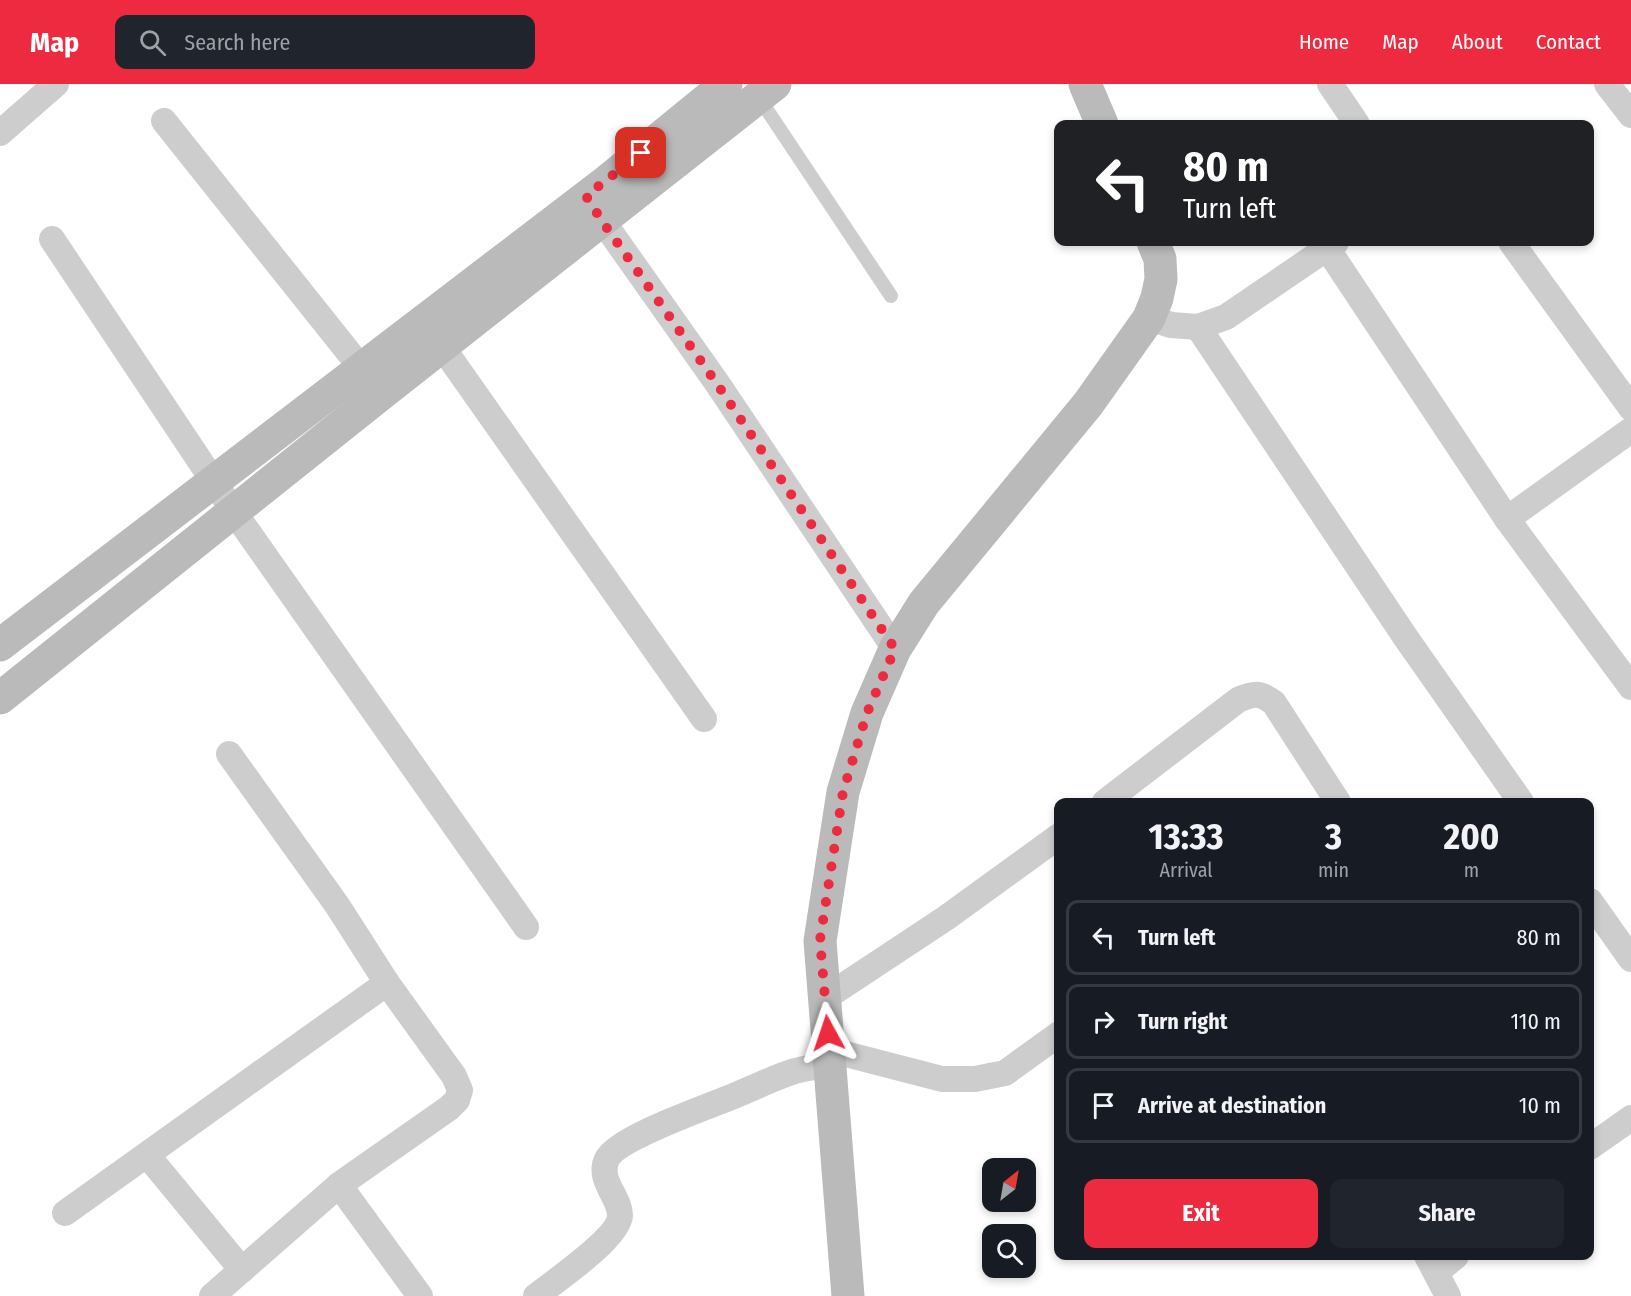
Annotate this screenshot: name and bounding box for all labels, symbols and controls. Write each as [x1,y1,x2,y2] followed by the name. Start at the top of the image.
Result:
[115,15,535,69] search box
[30,26,79,59] text: Map
[136,26,169,59] icon: search
[184,29,290,56] text: Search here
[1299,29,1349,55] text: Home
[1382,29,1419,55] text: Map
[1452,29,1503,55] text: About
[1536,29,1601,55] text: Contact
[615,127,666,178] pin
[624,136,657,169] icon: arrive
[1183,142,1269,192] text: 80 m
[1084,144,1162,222] icon: left
[1183,193,1276,225] text: Turn left
[1148,815,1224,859] text: 13:33
[1325,815,1342,859] text: 3
[1444,815,1500,859] text: 200
[1160,858,1213,882] text: Arrival
[1318,858,1349,882] text: min
[1464,858,1479,882] text: m
[1087,921,1120,954] icon: left
[1138,924,1216,951] text: Turn left
[1516,924,1561,951] text: 80 m
[796,1001,860,1065] position arrow
[1087,1005,1120,1038] icon: right
[1138,1008,1227,1035] text: Turn right
[1511,1008,1561,1035] text: 110 m
[1087,1089,1120,1122] icon: arrive
[1138,1092,1326,1119] text: Arrive at destination
[1519,1092,1561,1119] text: 10 m
[982,1158,1036,1212] north arrow
[982,1158,1036,1278] map controls
[1084,1179,1318,1248] button: Exit
[1330,1179,1564,1248] button: Share
[982,1224,1036,1278] button: search

